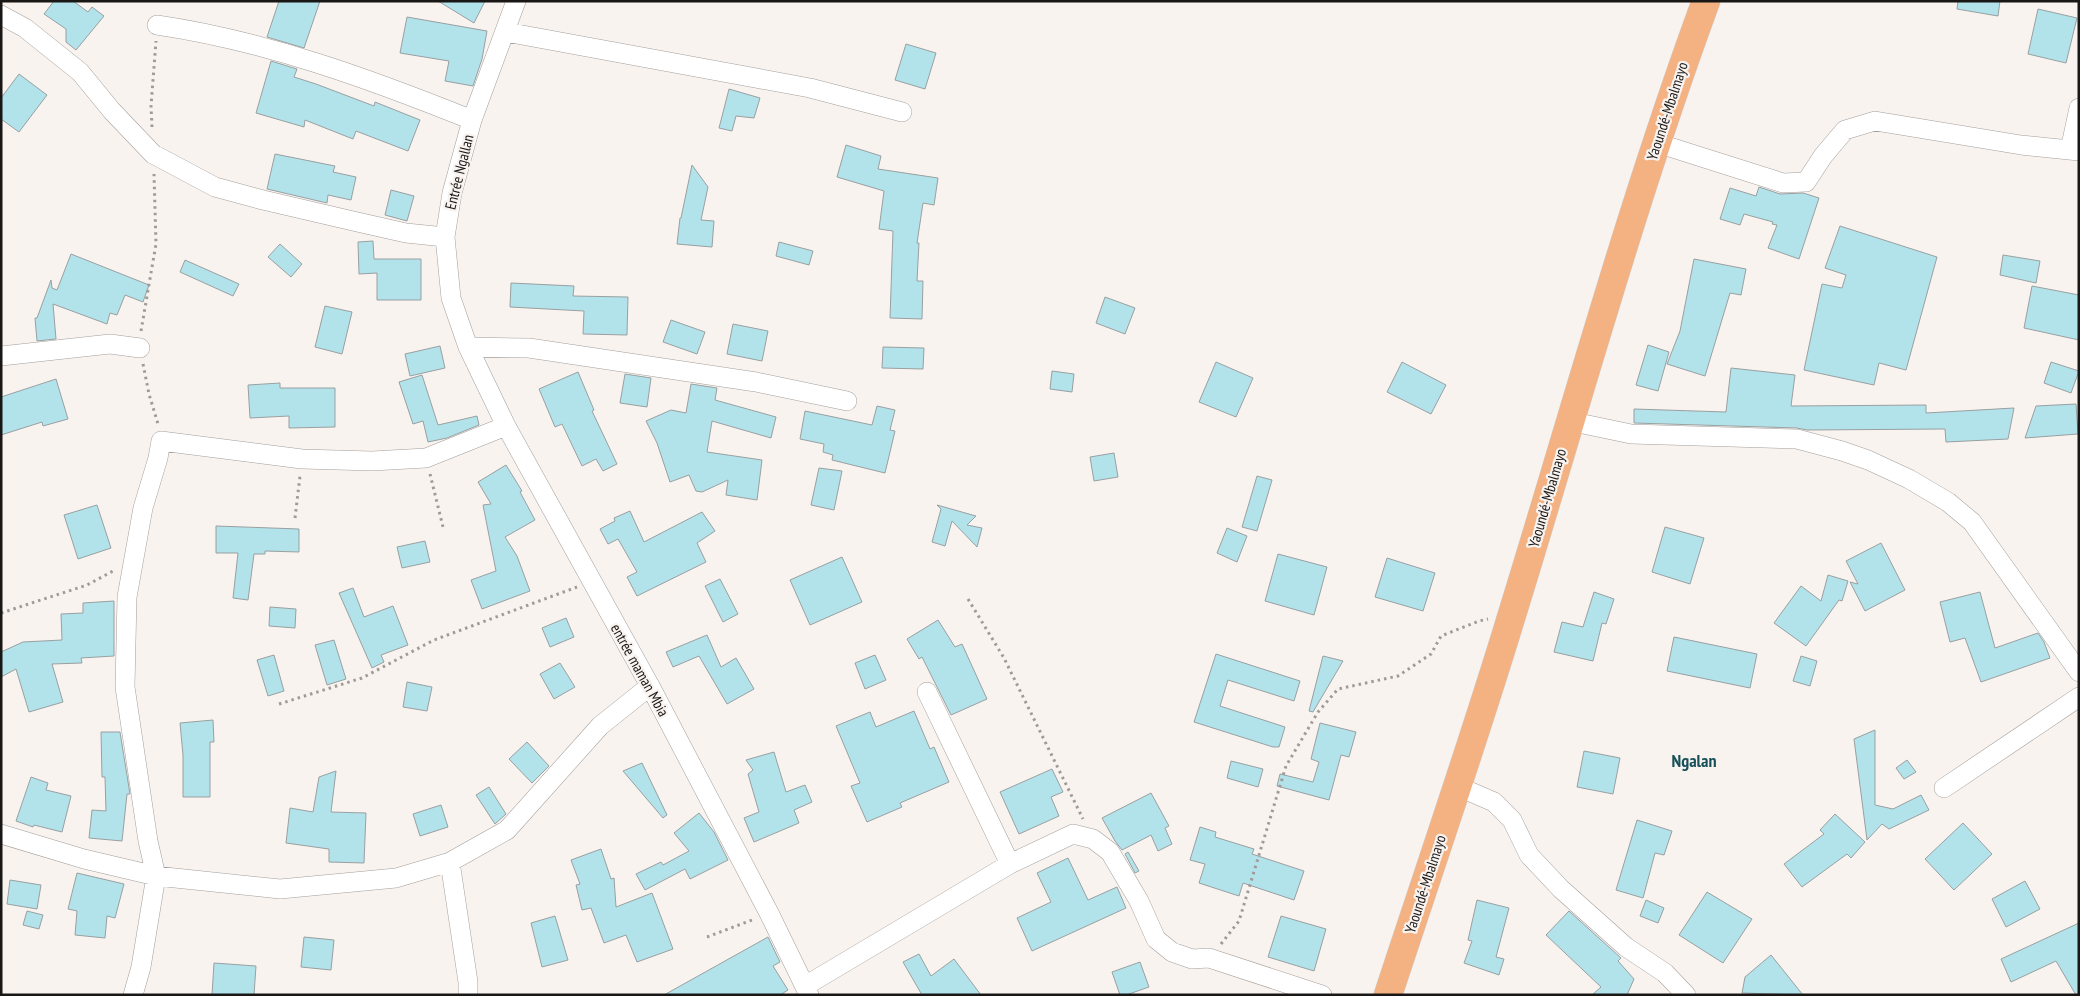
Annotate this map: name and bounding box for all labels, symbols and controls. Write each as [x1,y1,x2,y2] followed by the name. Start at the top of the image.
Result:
[1642,60,1692,162] street label: Yaoundé-Mbalmayo
[440,132,478,212] street label: Entrée Ngallan
[1524,446,1570,550] street label: Yaoundé-Mbalmayo
[607,620,673,720] street label: entrée maman Mbia
[1671,749,1717,772] district label: Ngalan
[1400,833,1450,935] street label: Yaoundé-Mbalmayo

